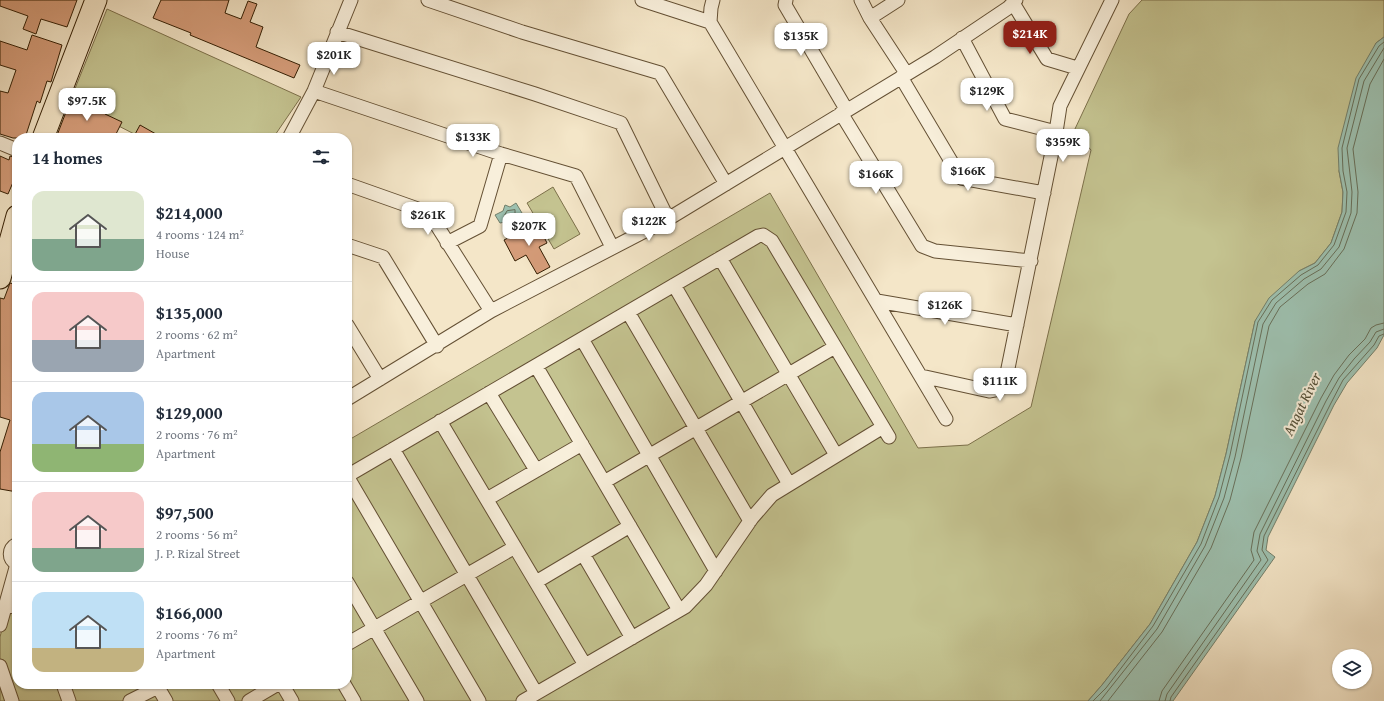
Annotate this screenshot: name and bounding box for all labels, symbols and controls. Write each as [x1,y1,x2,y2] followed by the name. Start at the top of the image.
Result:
[1002,21,1058,55] pin: $214K
[773,23,829,57] pin: $135K
[1012,24,1048,43] text: $214K
[783,26,819,45] text: $135K
[306,42,362,76] pin: $201K
[316,45,352,64] text: $201K
[959,78,1015,112] pin: $129K
[969,81,1005,100] text: $129K
[54,88,120,122] pin: $97.5K
[68,91,106,110] text: $97.5K
[445,124,501,158] pin: $133K
[455,127,491,146] text: $133K
[1035,129,1091,163] pin: $359K
[1045,132,1081,151] text: $359K
[32,145,103,170] text: 14 homes
[310,146,332,168] icon: filters
[940,158,996,192] pin: $166K
[848,161,904,195] pin: $166K
[950,161,986,180] text: $166K
[858,164,894,183] text: $166K
[156,200,222,225] text: $214,000
[400,202,456,236] pin: $261K
[410,205,446,224] text: $261K
[64,207,112,255] icon: home
[621,208,677,242] pin: $122K
[631,211,667,230] text: $122K
[501,213,557,247] pin: $207K
[511,216,547,235] text: $207K
[156,225,244,244] text: 4 rooms · 124 m²
[156,244,190,263] text: House
[917,292,973,326] pin: $126K
[927,295,963,314] text: $126K
[156,300,222,325] text: $135,000
[64,308,112,356] icon: home
[156,325,238,344] text: 2 rooms · 62 m²
[156,344,216,363] text: Apartment
[972,368,1028,402] pin: $111K
[1277,368,1326,440] water label: Angat River
[982,371,1018,390] text: $111K
[156,400,222,425] text: $129,000
[64,408,112,456] icon: home
[156,425,238,444] text: 2 rooms · 76 m²
[156,444,216,463] text: Apartment
[156,500,214,525] text: $97,500
[64,508,112,556] icon: home
[156,525,238,544] text: 2 rooms · 56 m²
[156,544,240,563] text: J. P. Rizal Street
[156,600,222,625] text: $166,000
[64,608,112,656] icon: home
[156,625,238,644] text: 2 rooms · 76 m²
[156,644,216,663] text: Apartment
[1332,649,1372,689] map controls
[1332,649,1372,689] button: layers

